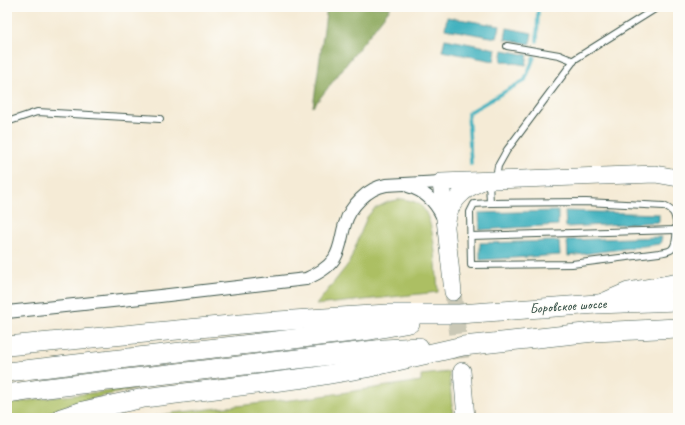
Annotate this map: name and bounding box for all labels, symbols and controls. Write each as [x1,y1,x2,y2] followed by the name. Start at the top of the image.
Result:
[529,295,608,317] street label: Боровское шоссе

